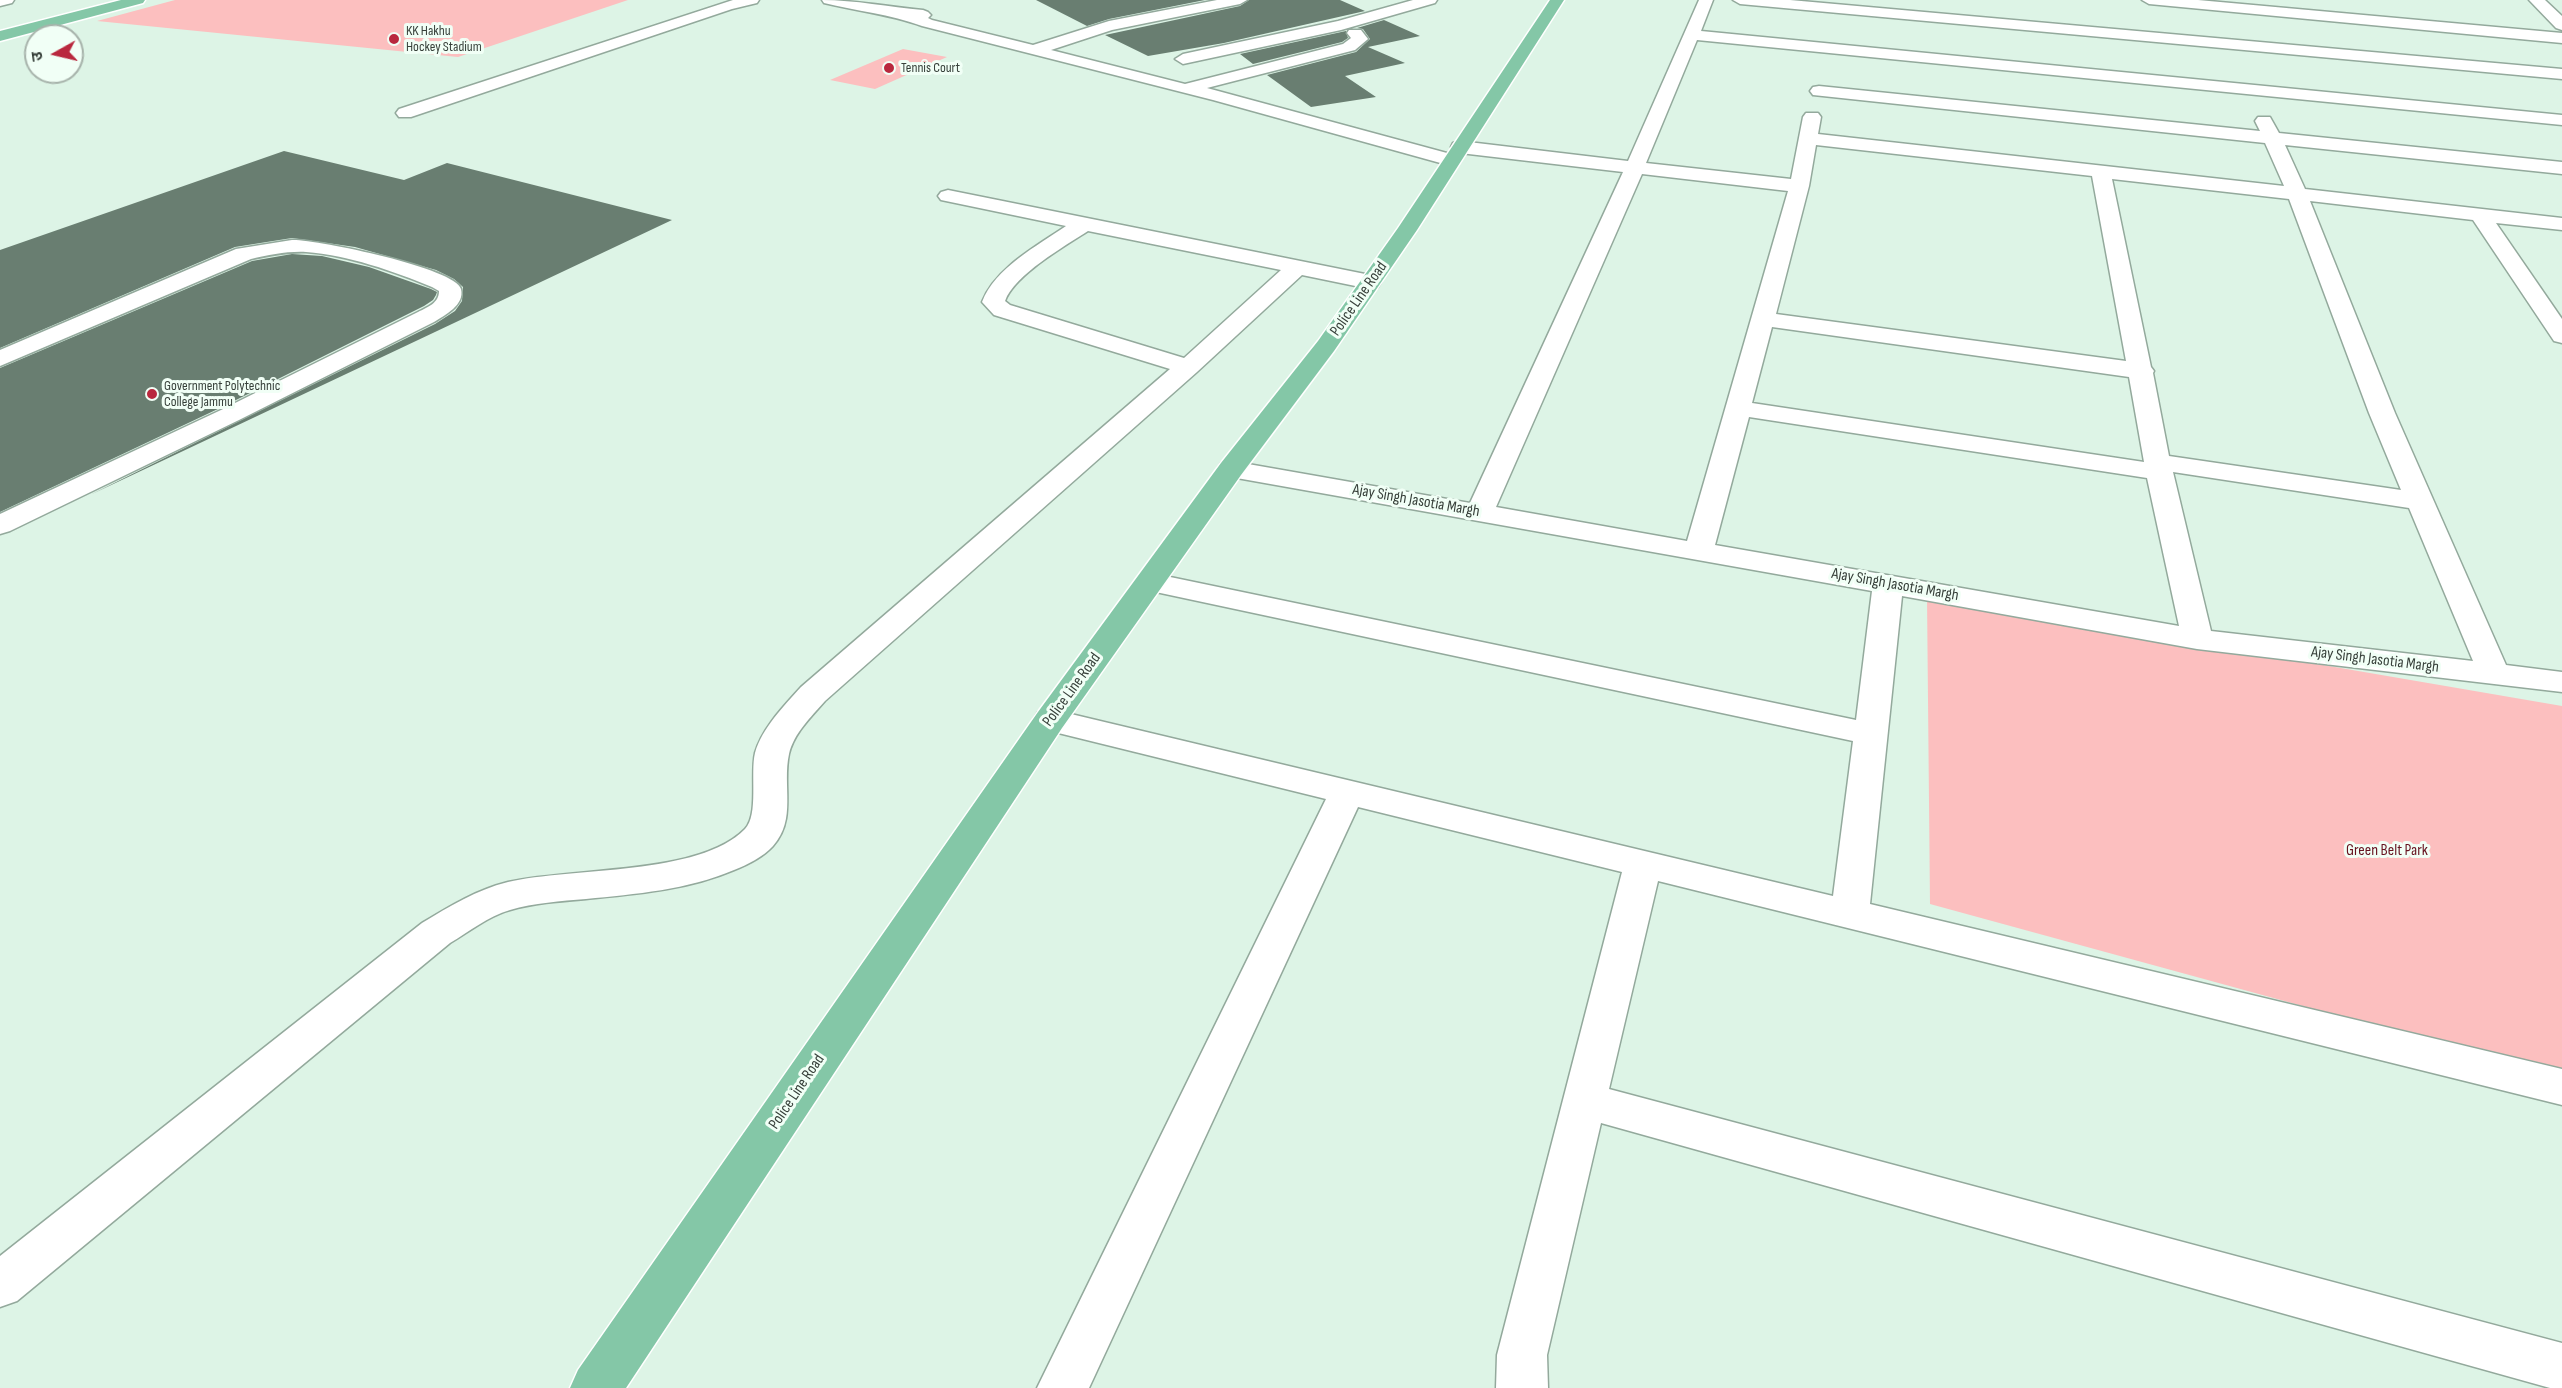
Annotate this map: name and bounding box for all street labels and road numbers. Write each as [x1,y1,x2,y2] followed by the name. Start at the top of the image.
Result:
[1326,258,1392,340] street label: Police Line Road
[1351,480,1481,522] street label: Ajay Singh Jasotia Margh
[1830,564,1960,606] street label: Ajay Singh Jasotia Margh
[2310,643,2440,677] street label: Ajay Singh Jasotia Margh
[1039,649,1105,731] street label: Police Line Road
[765,1051,829,1133] street label: Police Line Road

